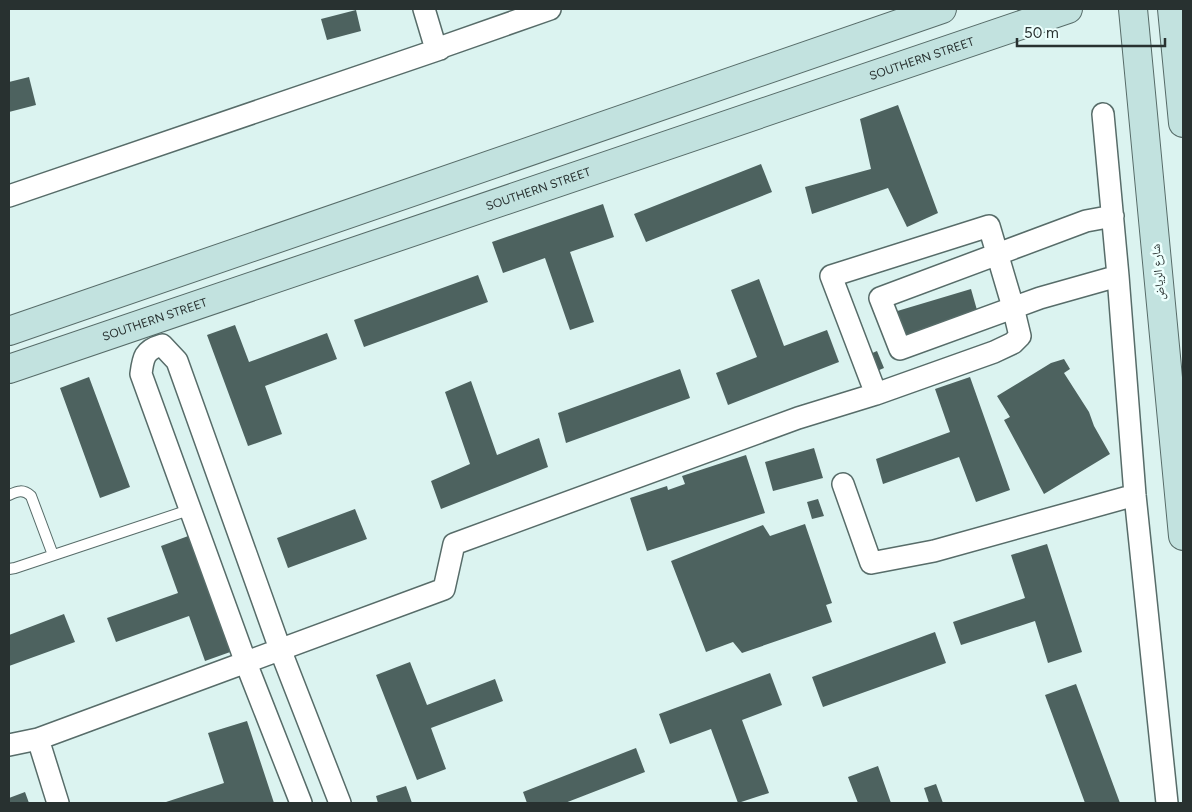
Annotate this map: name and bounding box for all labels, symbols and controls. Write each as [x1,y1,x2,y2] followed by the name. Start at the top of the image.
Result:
[1017,15,1164,47] scale bar
[1024,24,1059,42] text: 50 m
[867,34,976,83] street label: SOUTHERN STREET
[484,165,593,213] street label: SOUTHERN STREET
[1149,243,1168,301] street label: شارع الرياض
[101,295,209,344] street label: SOUTHERN STREET

